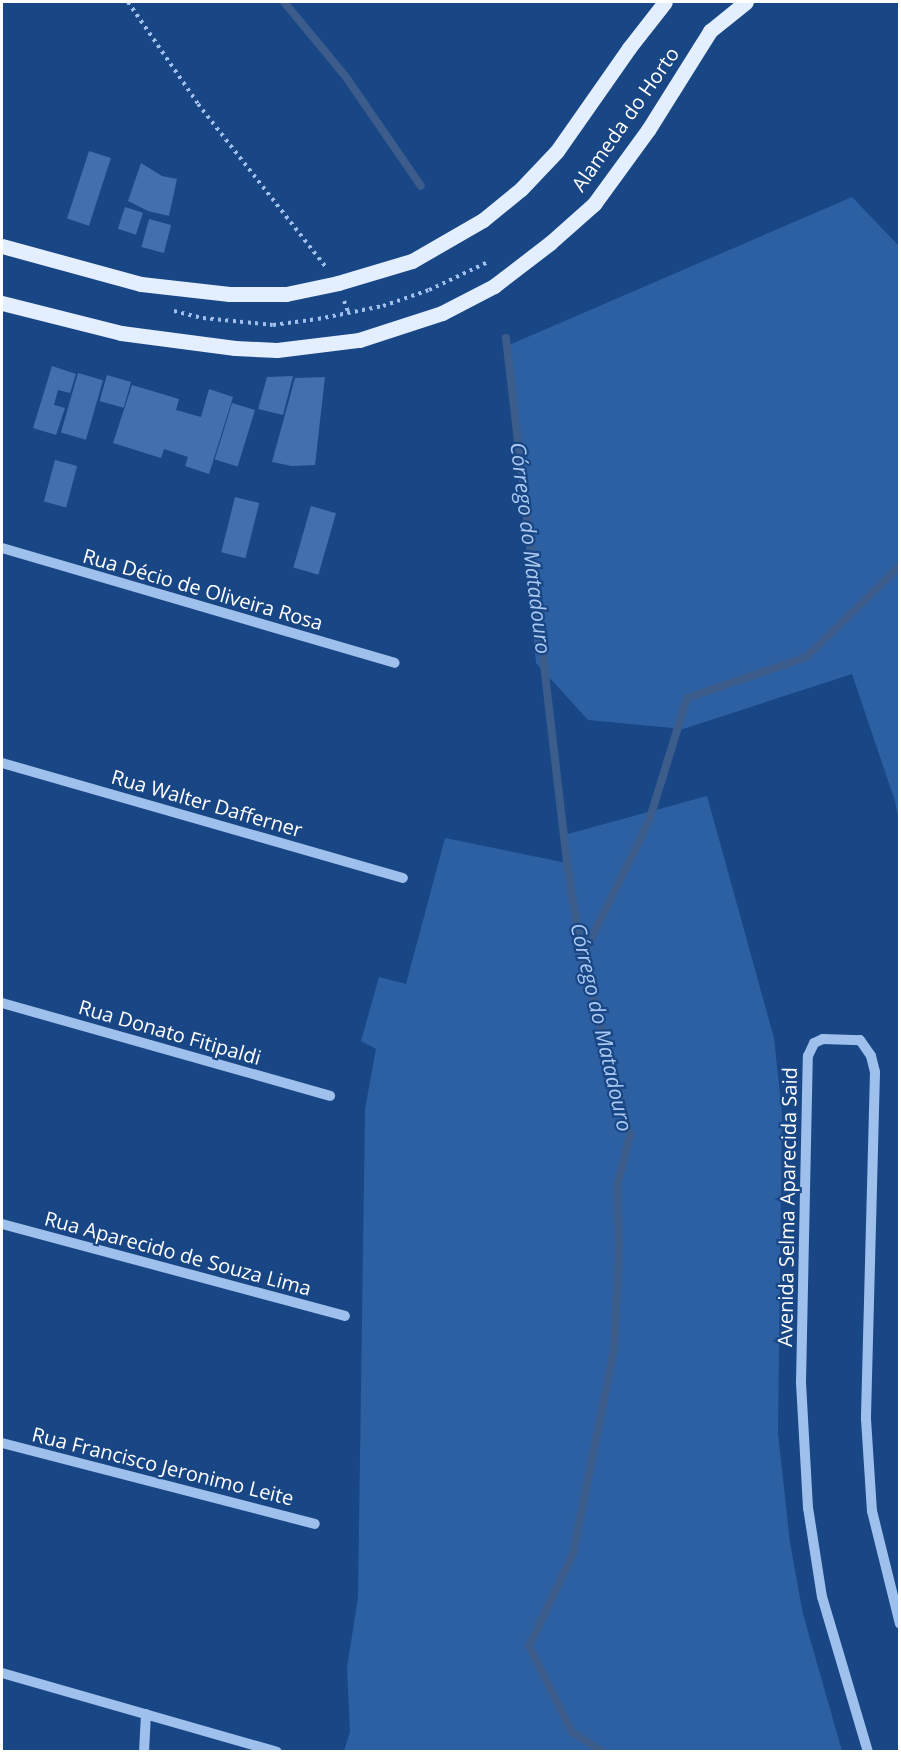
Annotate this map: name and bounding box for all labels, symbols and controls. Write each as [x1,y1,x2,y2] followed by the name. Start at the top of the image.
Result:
[566,42,684,196] street label: Alameda do Horto
[506,441,556,655] water label: Córrego do Matadouro
[80,543,326,635] street label: Rua Décio de Oliveira Rosa
[109,764,305,842] street label: Rua Walter Dafferner
[566,920,638,1134] water label: Córrego do Matadouro
[76,994,264,1070] street label: Rua Donato Fitipaldi
[773,1067,801,1347] street label: Avenida Selma Aparecida Said
[42,1206,314,1300] street label: Rua Aparecido de Souza Lima
[30,1422,296,1510] street label: Rua Francisco Jeronimo Leite

